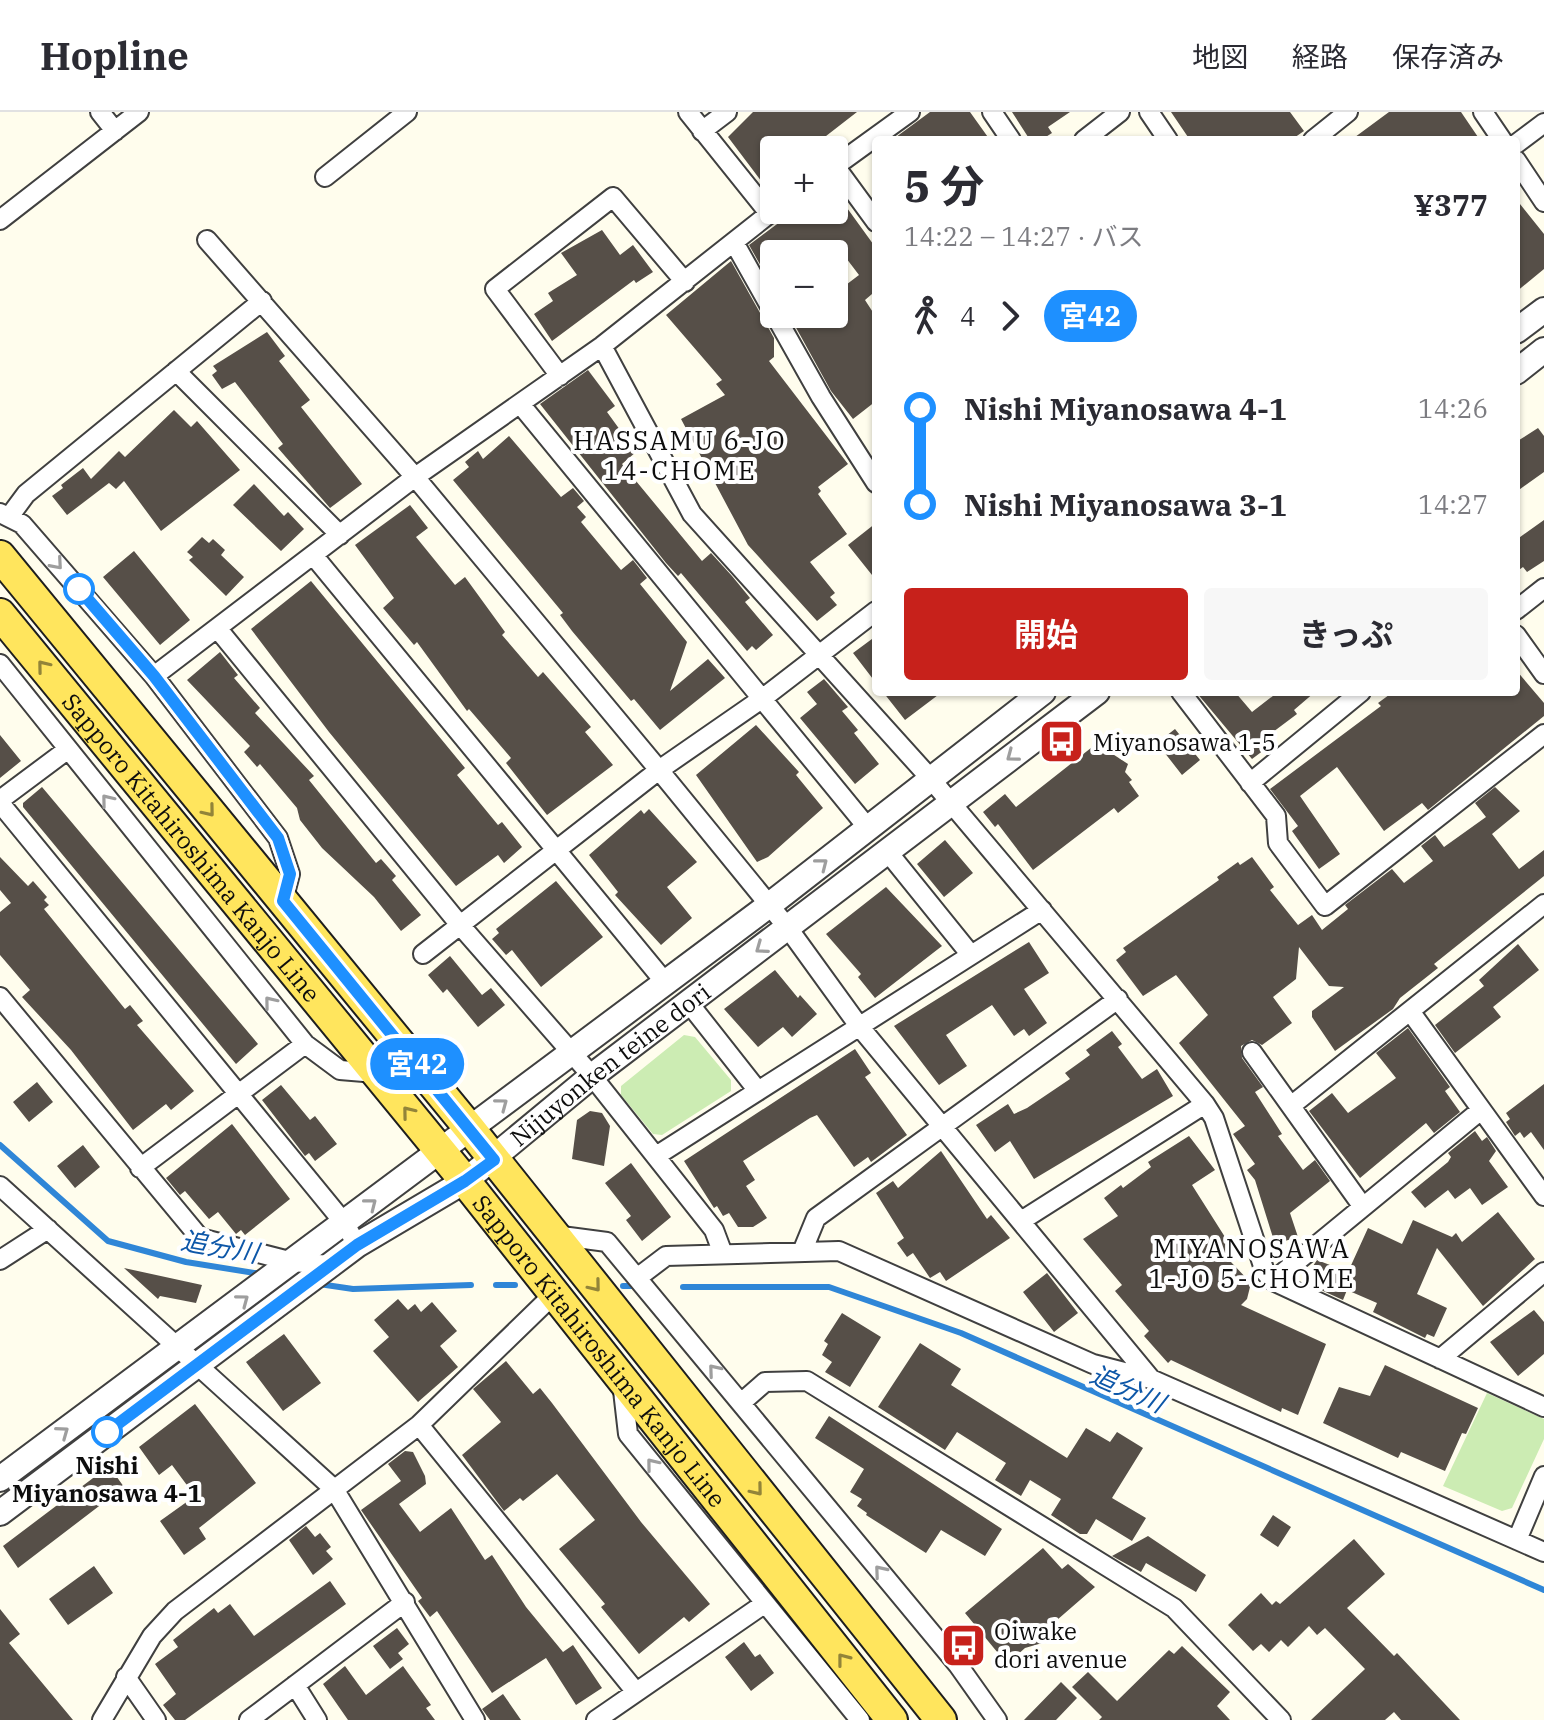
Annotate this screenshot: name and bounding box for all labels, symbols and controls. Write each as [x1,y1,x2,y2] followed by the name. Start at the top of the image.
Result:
[40,31,189,80] text: Hopline
[1192,38,1248,75] text: 地図
[1292,38,1348,75] text: 経路
[1392,38,1504,75] text: 保存済み
[760,136,848,328] map controls
[760,136,848,224] button: +
[904,157,985,214] text: 5 分
[1414,185,1488,224] text: ¥377
[904,219,1144,253] text: 14:22 – 14:27 · バス
[760,240,848,328] button: −
[904,294,948,338] icon: walk
[988,294,1032,338] icon: forward
[1060,297,1121,334] text: 宮42
[960,299,976,333] text: 4
[964,389,1287,428] text: Nishi Miyanosawa 4-1
[1418,391,1488,425] text: 14:26
[573,423,787,487] district label: HASSAMU 6-JO 14-CHOME
[964,485,1287,524] text: Nishi Miyanosawa 3-1
[1418,487,1488,521] text: 14:27
[47,555,62,570] one-way arrow
[64,574,94,604] unlabelled marker
[904,588,1188,680] button: 開始
[1204,588,1488,680] button: きっぷ
[38,661,53,675] one-way arrow
[55,686,328,1009] street label: Sapporo Kitahiroshima Kanjo Line
[1038,718,1086,766] bus stop icon: Miyanosawa 1-5
[1093,726,1276,758] place label: Miyanosawa 1-5
[1006,747,1021,761] one-way arrow
[102,795,117,809] one-way arrow
[199,802,214,816] one-way arrow
[813,859,828,873] one-way arrow
[755,938,770,953] one-way arrow
[503,976,717,1153] street label: Nijuyonken teine dori
[266,996,280,1011] one-way arrow
[371,1038,463,1090] line badge: 宮42
[386,1045,448,1082] text: 宮42
[493,1100,508,1114] one-way arrow
[404,1106,418,1121] one-way arrow
[466,1188,733,1514] street label: Sapporo Kitahiroshima Kanjo Line
[362,1200,377,1214] one-way arrow
[179,1222,264,1270] water label: 追分川
[1149,1231,1355,1295] district label: MIYANOSAWA 1-JO 5-CHOME
[585,1277,599,1292] one-way arrow
[234,1295,249,1309] one-way arrow
[1085,1357,1173,1421] water label: 追分川
[709,1365,724,1380] one-way arrow
[92,1417,122,1447] marker: Nishi Miyanosawa 4-1
[54,1428,69,1442] one-way arrow
[12,1449,202,1509] place label: Nishi Miyanosawa 4-1
[647,1459,662,1473] one-way arrow
[747,1481,762,1495] one-way arrow
[875,1565,890,1580] one-way arrow
[994,1615,1127,1675] place label: Oiwake dori avenue
[939,1621,987,1669] bus stop icon: Oiwake dori avenue
[838,1654,853,1668] one-way arrow

